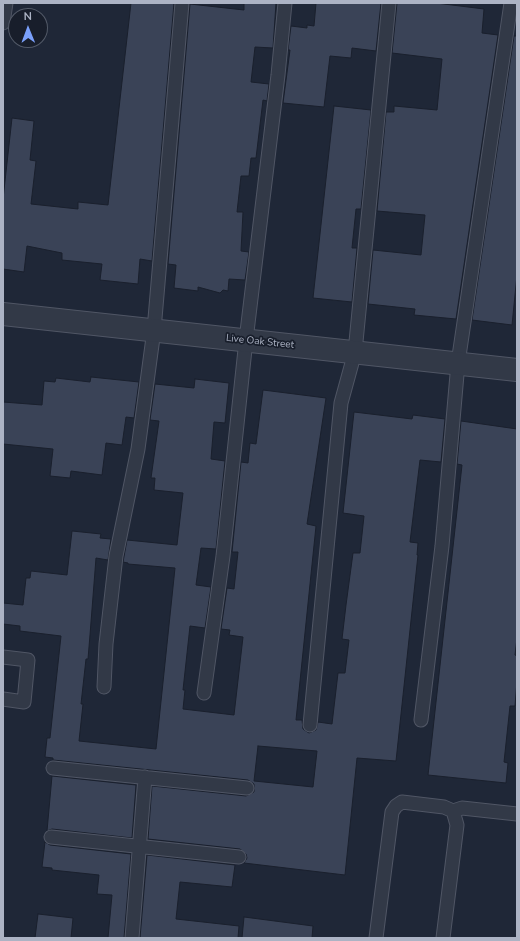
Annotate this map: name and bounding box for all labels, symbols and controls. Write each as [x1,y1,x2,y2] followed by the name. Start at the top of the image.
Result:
[8,8,48,48] north arrow
[24,9,32,24] text: N
[225,332,295,352] street label: Live Oak Street

